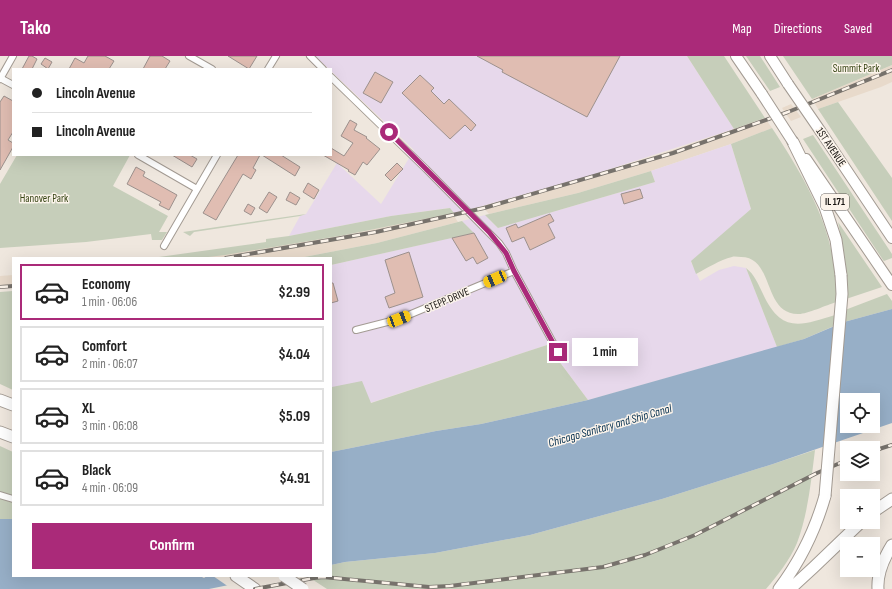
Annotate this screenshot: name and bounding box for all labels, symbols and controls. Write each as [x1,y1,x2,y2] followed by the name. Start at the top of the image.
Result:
[20,17,51,40] text: Tako
[732,20,752,37] text: Map
[774,20,822,37] text: Directions
[844,20,872,37] text: Saved
[833,62,880,75] park label: Summit Park
[56,84,136,103] text: Lincoln Avenue
[56,122,136,141] text: Lincoln Avenue
[380,123,398,141] route start
[813,125,849,169] street label: 1ST AVENUE
[20,192,69,205] park label: Hanover Park
[821,194,849,210] road number: IL 171
[482,269,508,289] car
[34,274,70,310] icon: car
[82,275,131,294] text: Economy
[278,283,310,302] text: $2.99
[423,285,471,315] street label: STEPP DRIVE
[82,294,137,310] text: 1 min · 06:06
[386,309,412,329] car
[34,336,70,372] icon: car
[82,337,127,356] text: Comfort
[572,338,638,366] callout: 1 min
[549,343,567,361] route end
[593,344,617,360] text: 1 min
[278,345,310,364] text: $4.04
[82,356,137,372] text: 2 min · 06:07
[840,393,880,577] map controls
[840,393,880,433] button: locate
[34,398,70,434] icon: car
[82,399,95,418] text: XL
[547,401,674,451] water label: Chicago Sanitary and Ship Canal
[278,407,310,426] text: $5.09
[82,418,138,434] text: 3 min · 06:08
[840,441,880,481] button: layers
[34,460,70,496] icon: car
[82,461,111,480] text: Black
[279,469,310,488] text: $4.91
[82,480,138,496] text: 4 min · 06:09
[840,489,880,529] button: +
[32,523,312,569] button: Confirm
[840,537,880,577] button: −

